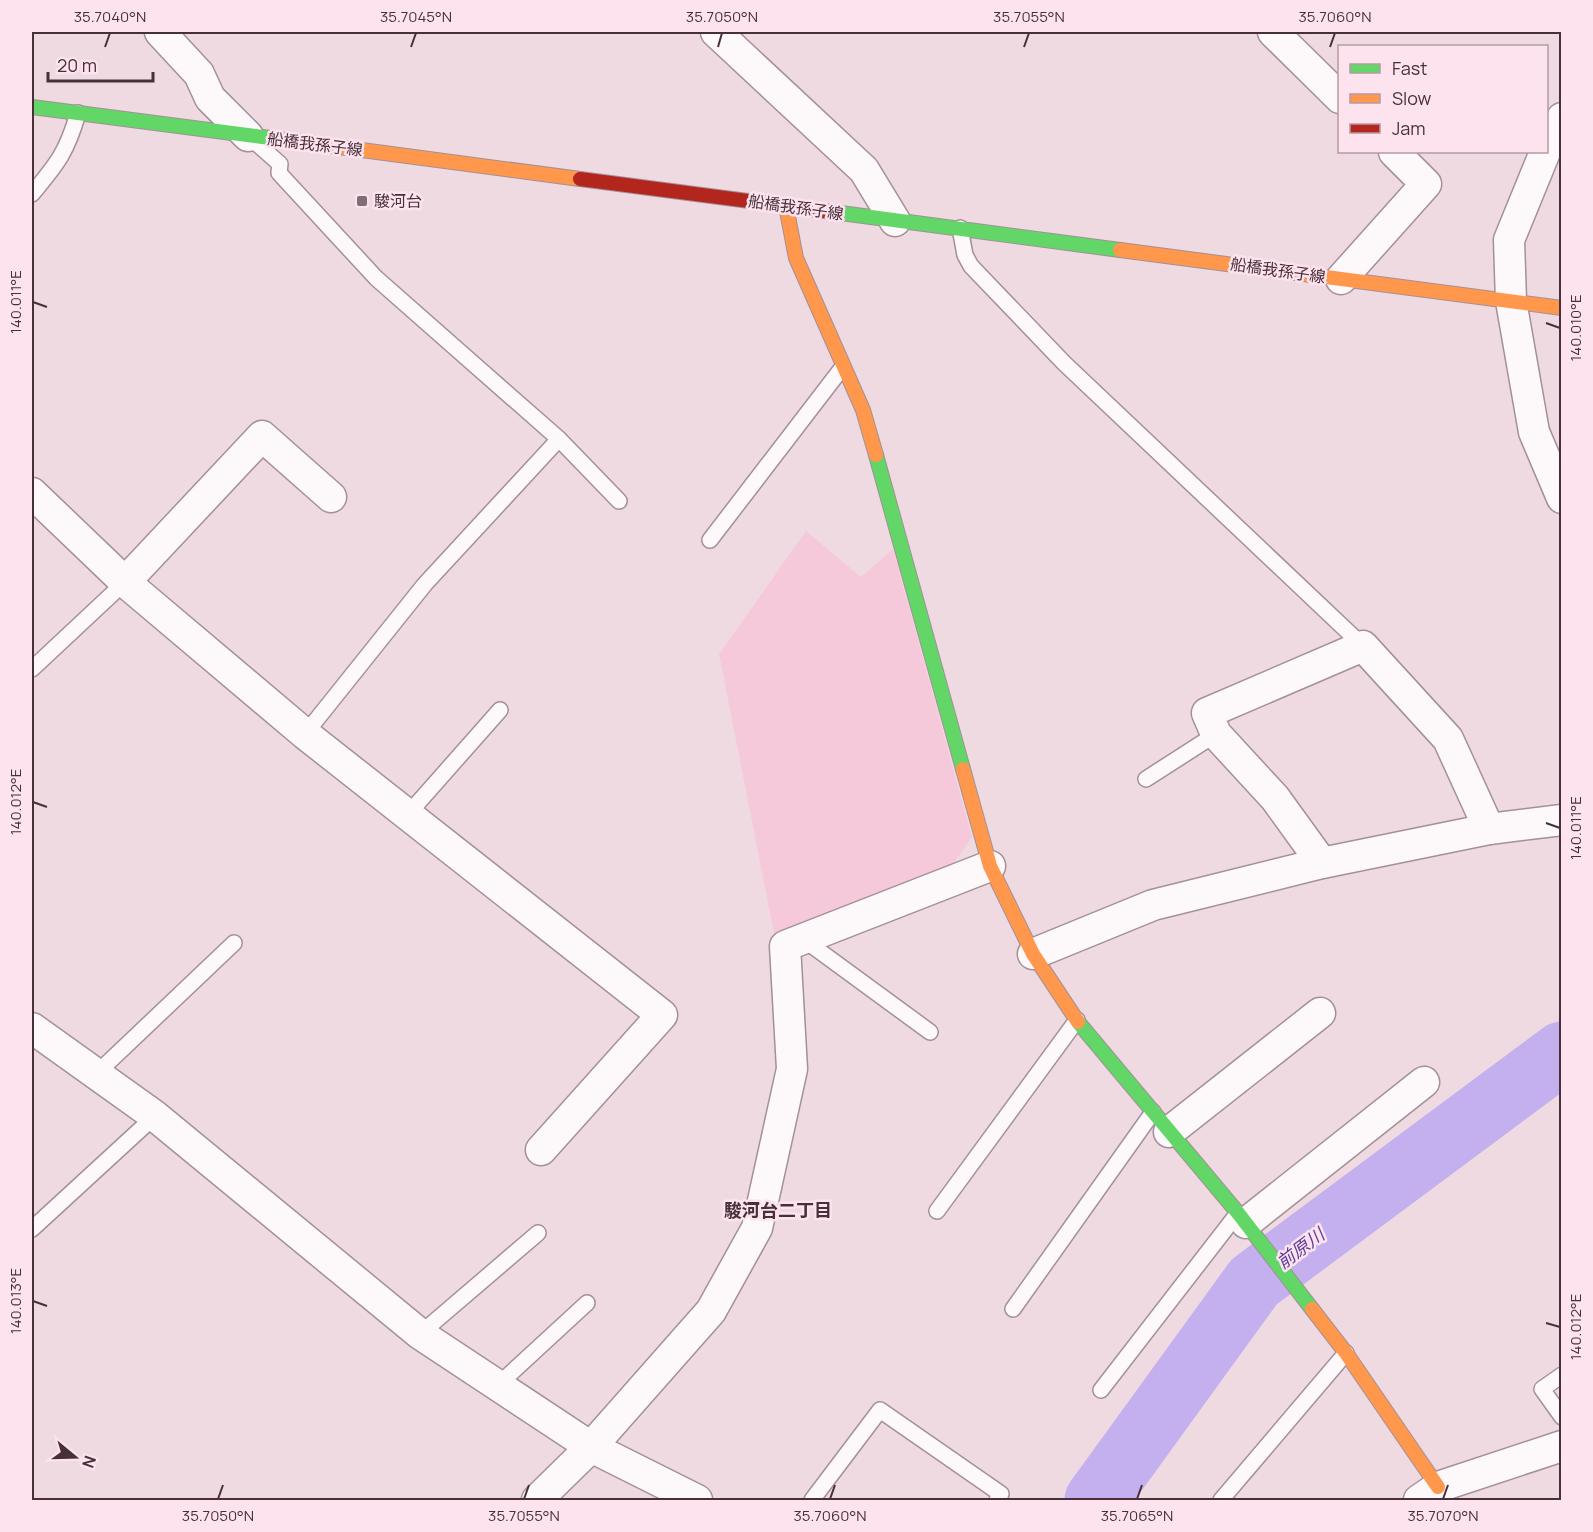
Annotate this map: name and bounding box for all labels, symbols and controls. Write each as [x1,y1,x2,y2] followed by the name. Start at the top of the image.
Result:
[74,6,146,27] text: 35.7040°N
[380,6,452,27] text: 35.7045°N
[686,6,758,27] text: 35.7050°N
[993,6,1065,27] text: 35.7055°N
[1299,6,1371,27] text: 35.7060°N
[48,45,153,83] scale bar
[1338,45,1548,153] legend
[57,53,97,77] text: 20 m
[1392,56,1427,80] text: Fast
[1392,86,1432,110] text: Slow
[1392,116,1426,140] text: Jam
[266,127,364,161] street label: 船橋我孫子線
[747,189,845,225] street label: 船橋我孫子線
[374,190,422,212] place label: 駿河台
[355,194,369,208] marker: 駿河台
[1229,252,1327,288] street label: 船橋我孫子線
[5,270,26,334] text: 140.011°E
[1565,294,1586,362] text: 140.010°E
[5,769,26,835] text: 140.012°E
[1565,796,1586,860] text: 140.011°E
[724,1198,832,1222] district label: 駿河台二丁目
[1271,1221,1330,1274] water label: 前原川
[5,1268,26,1334] text: 140.013°E
[1565,1294,1586,1360] text: 140.012°E
[45,1427,105,1487] north arrow
[77,1453,101,1471] text: N
[182,1505,254,1526] text: 35.7050°N
[488,1505,560,1526] text: 35.7055°N
[794,1505,866,1526] text: 35.7060°N
[1101,1505,1173,1526] text: 35.7065°N
[1407,1505,1479,1526] text: 35.7070°N

